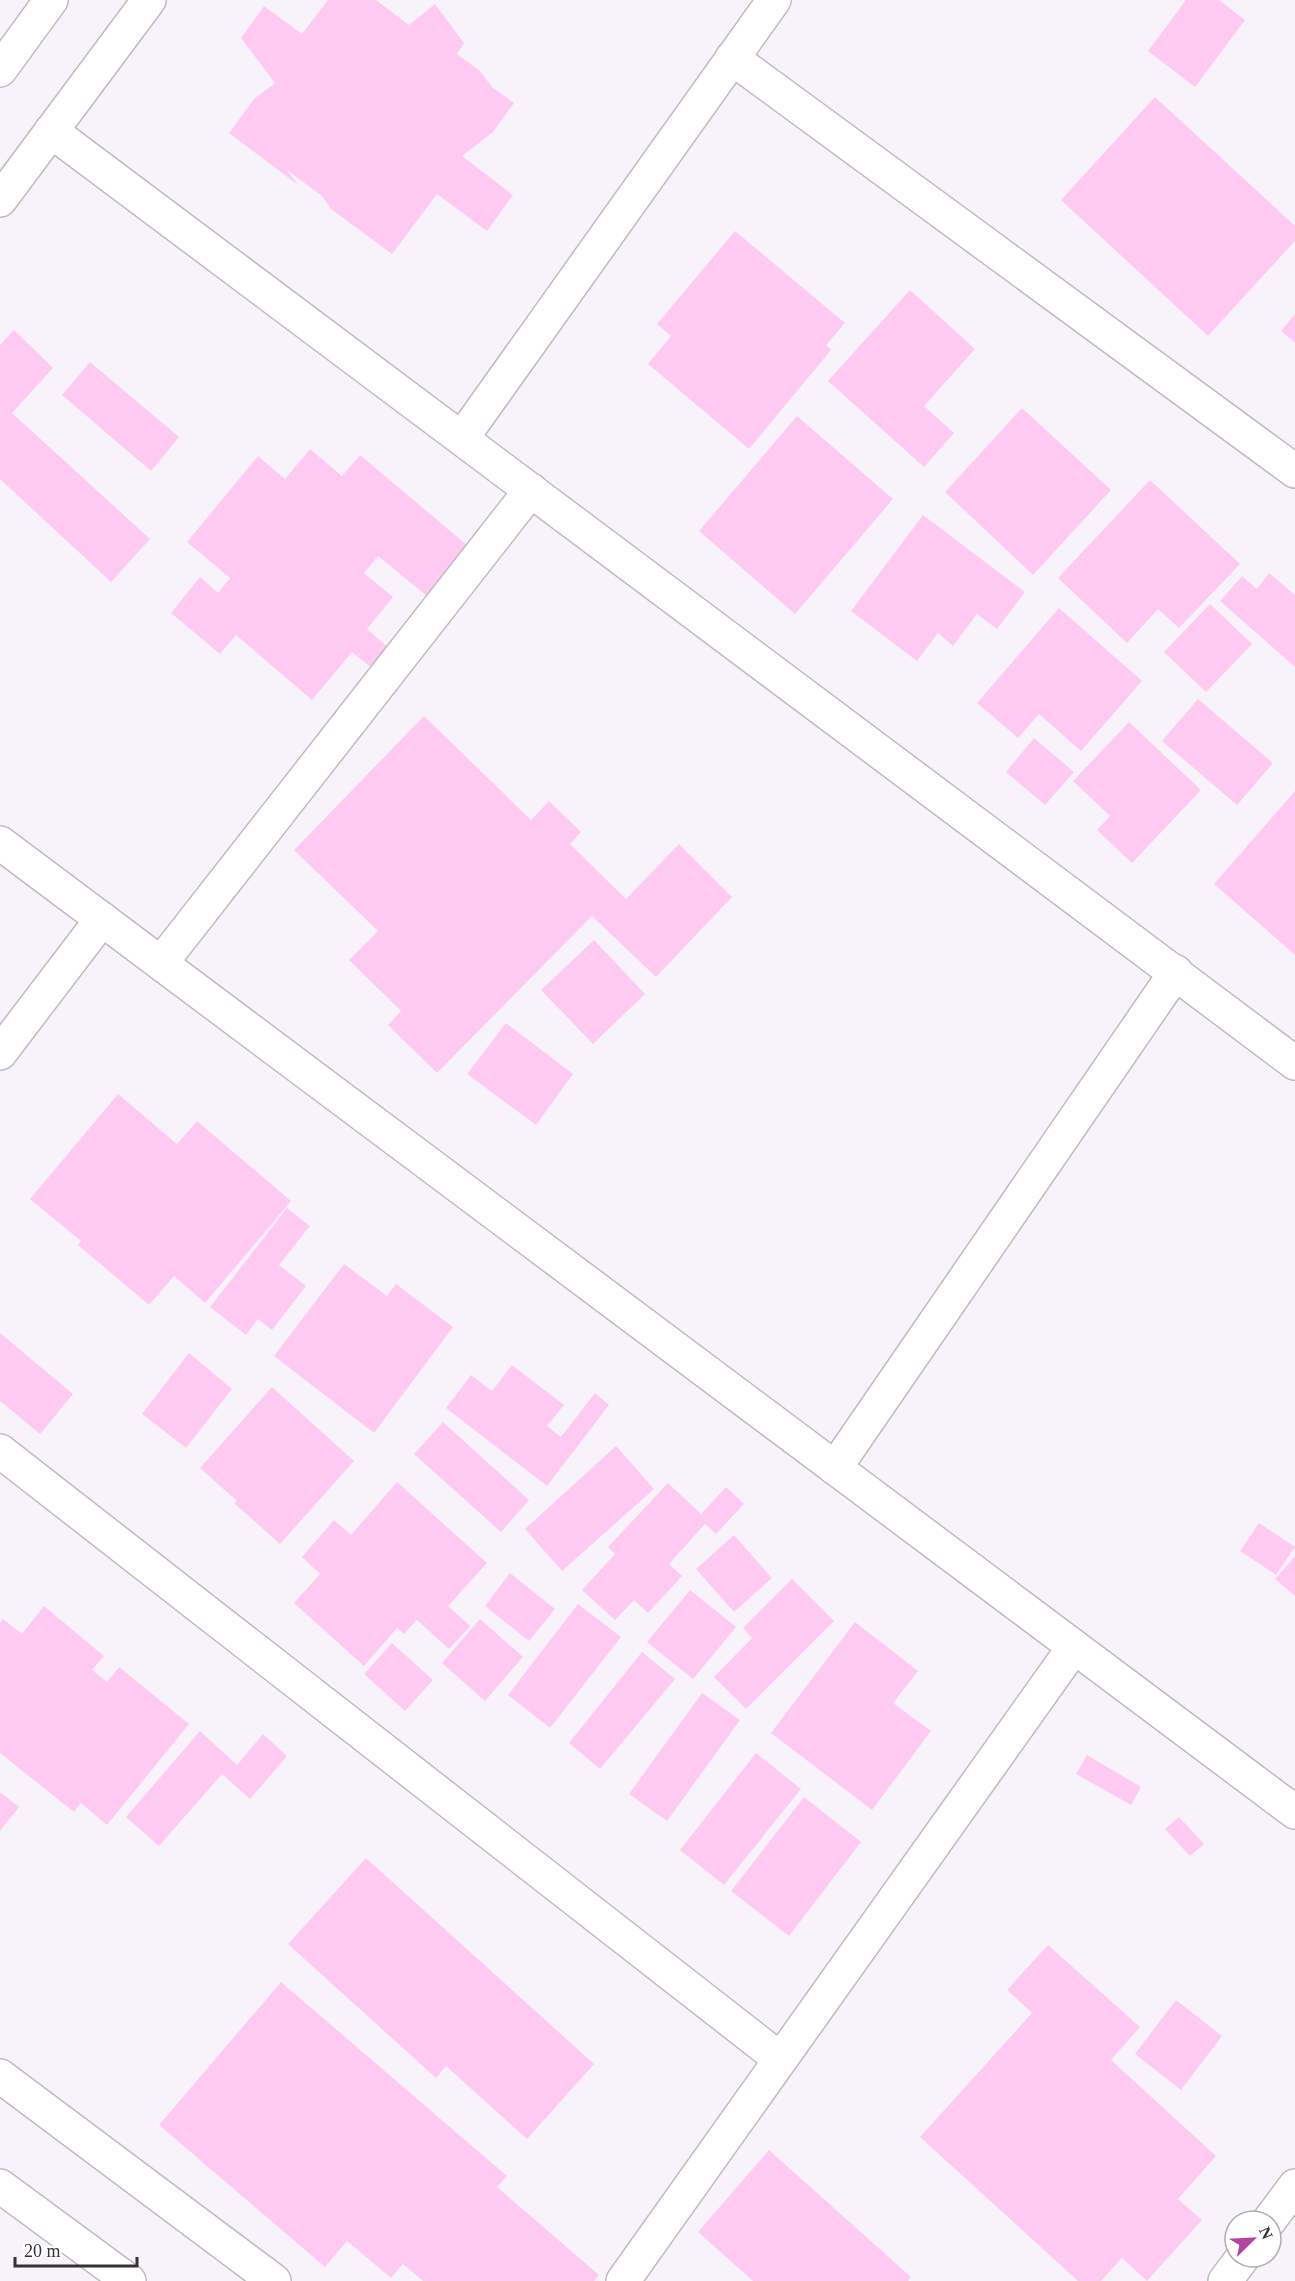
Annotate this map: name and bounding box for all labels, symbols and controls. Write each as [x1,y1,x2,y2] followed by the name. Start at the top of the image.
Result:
[1223,2209,1283,2269] north arrow
[1256,2224,1277,2242] text: N
[15,2230,136,2268] scale bar
[24,2241,61,2261] text: 20 m

